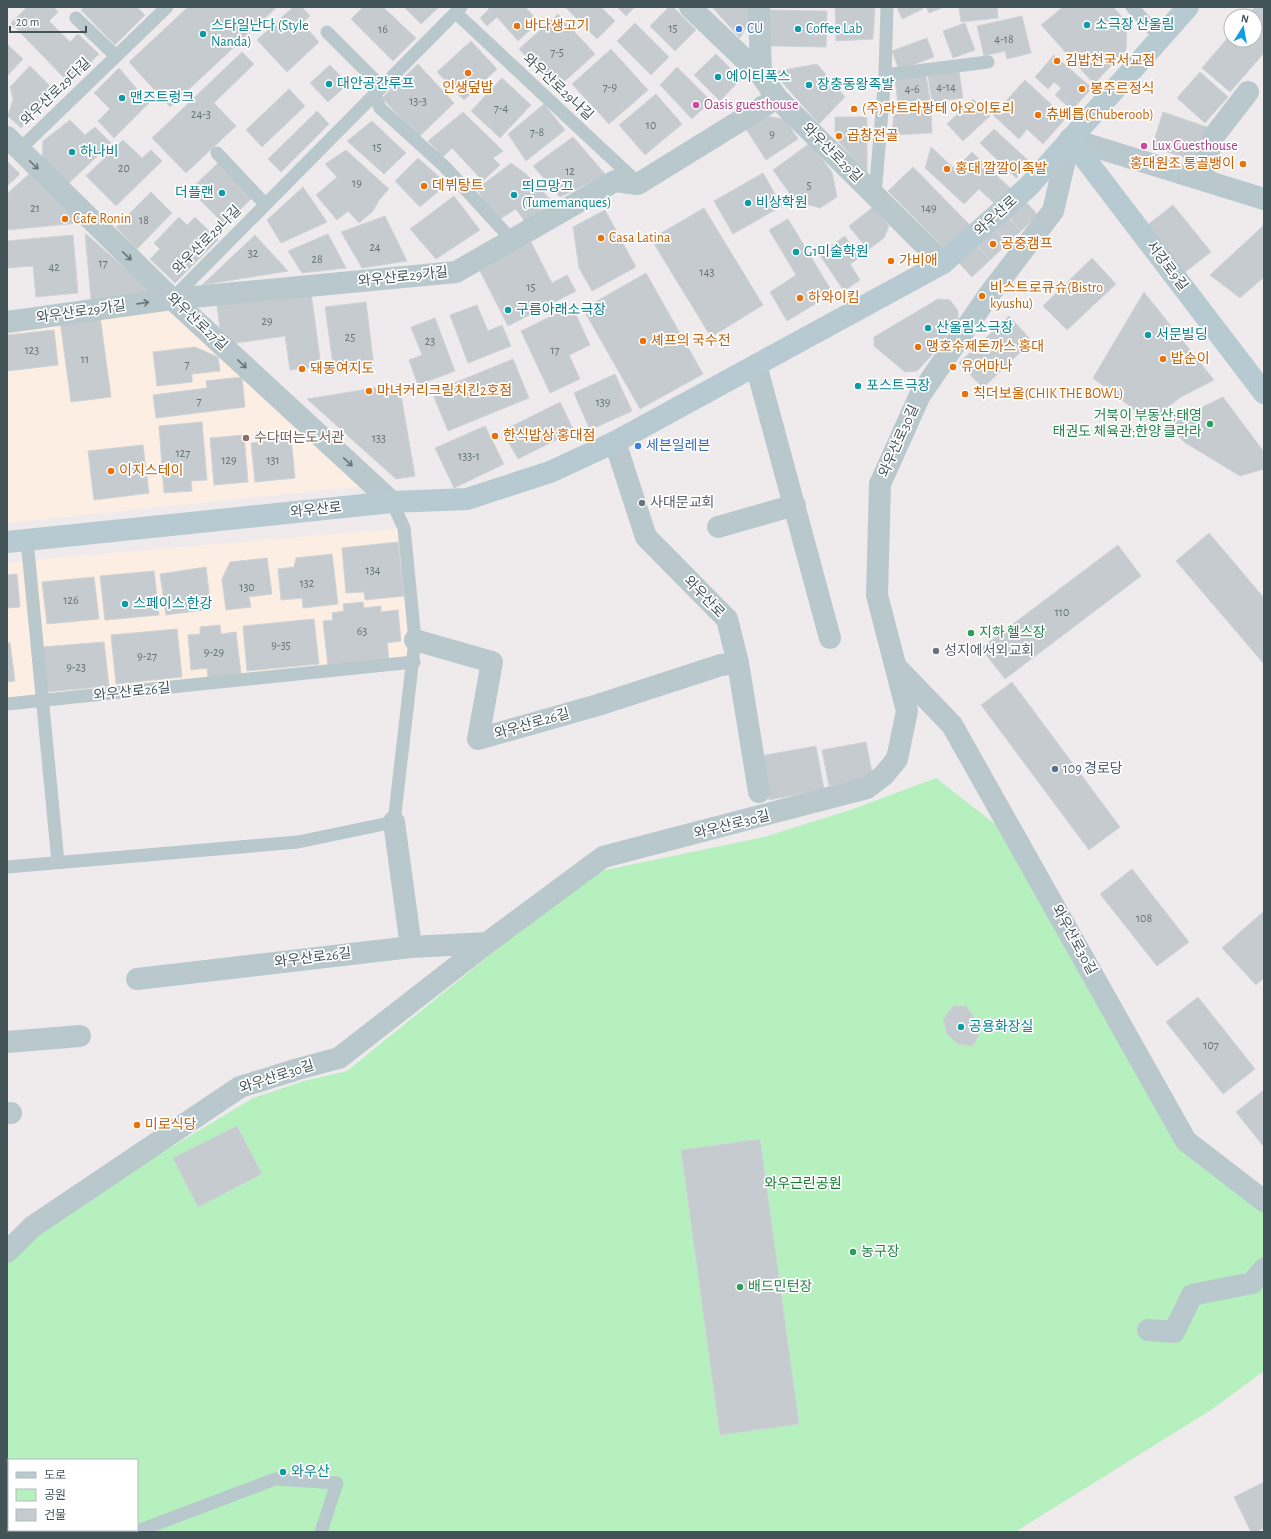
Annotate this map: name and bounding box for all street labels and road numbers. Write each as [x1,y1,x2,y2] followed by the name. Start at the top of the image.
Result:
[520,50,596,123] street label: 와우산로29나길
[18,55,93,128] street label: 와우산로29다길
[800,120,865,185] street label: 와우산로29길
[971,193,1020,238] street label: 와우산로
[169,202,244,277] street label: 와우산로29나길
[1144,238,1191,293] street label: 서강로9길
[357,264,449,289] street label: 와우산로29가길
[164,290,230,353] street label: 와우산로27길
[35,298,127,325] street label: 와우산로29가길
[876,402,921,479] street label: 와우산로30길
[290,499,342,520] street label: 와우산로
[681,573,728,620] street label: 와우산로
[93,680,171,703] street label: 와우산로26길
[493,706,571,741] street label: 와우산로26길
[692,808,771,841] street label: 와우산로30길
[1049,902,1100,977] street label: 와우산로30길
[274,945,352,970] street label: 와우산로26길
[238,1057,316,1096] street label: 와우산로30길

